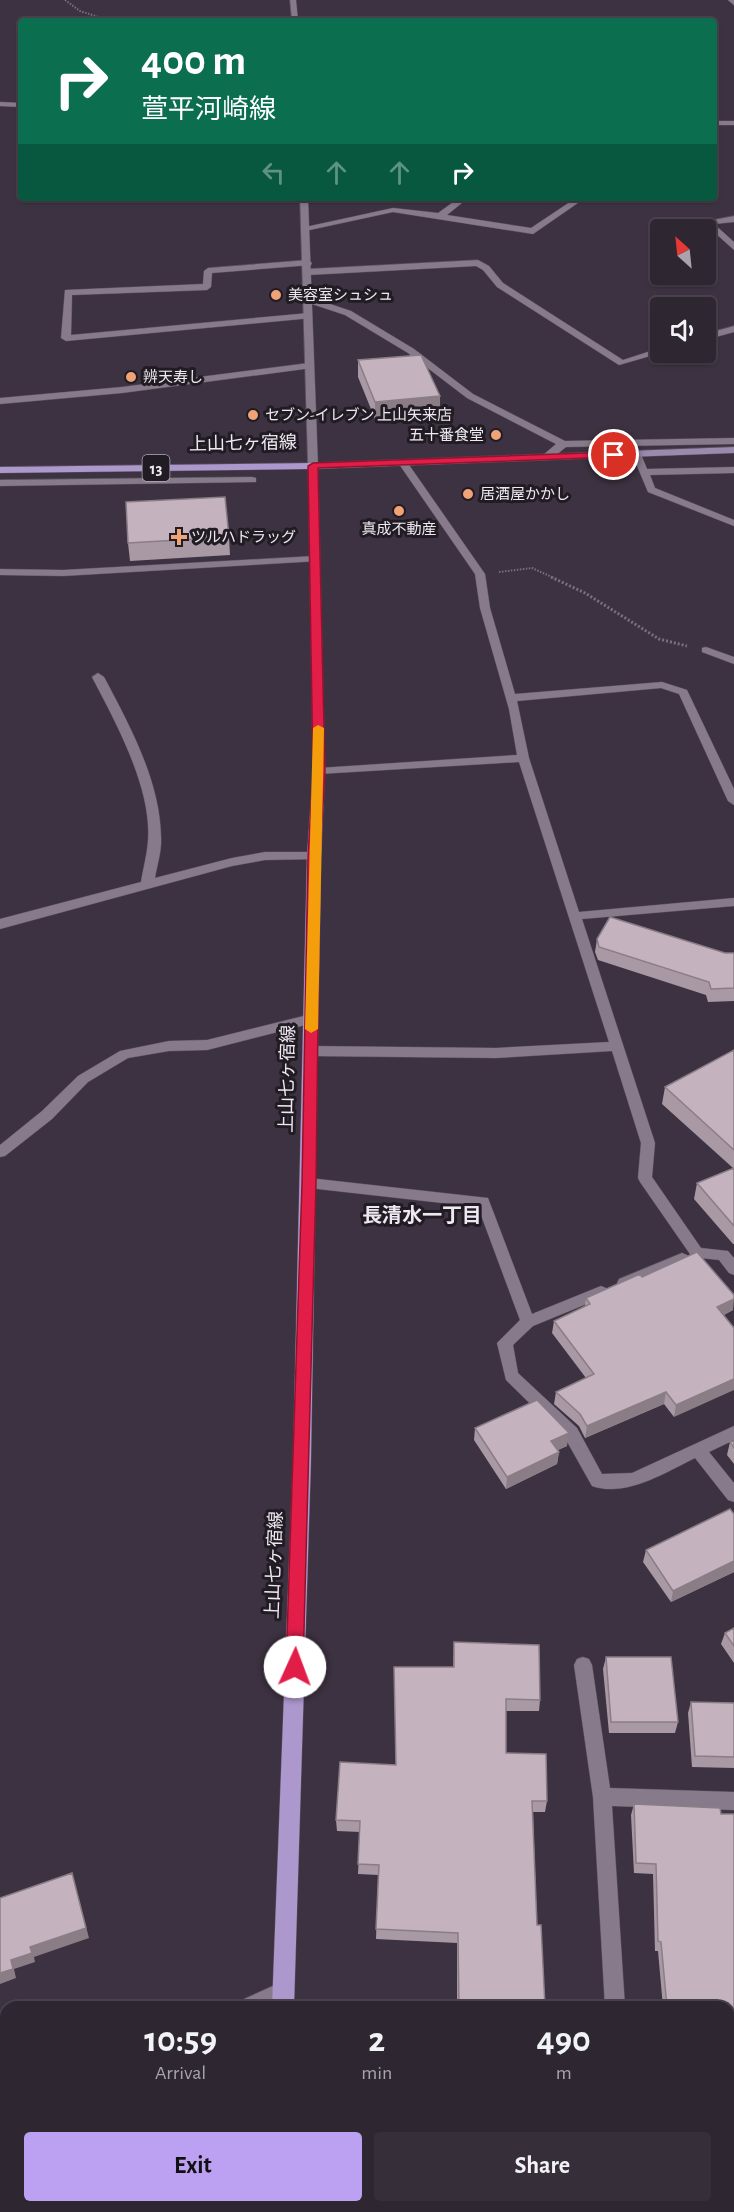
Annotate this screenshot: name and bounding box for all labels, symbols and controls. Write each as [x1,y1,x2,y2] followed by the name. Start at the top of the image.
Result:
[141,40,246,82] text: 400 m
[42,42,120,120] icon: right
[141,96,276,123] text: 萱平河崎線
[257,156,290,189] icon: left
[320,156,353,189] icon: ahead
[383,156,416,189] icon: ahead
[446,156,479,189] icon: right
[650,219,716,285] north arrow
[650,219,716,363] map controls
[288,287,393,303] place label: 美容室シュシュ
[269,288,283,302] marker: 美容室シュシュ
[650,297,716,363] button: sound
[143,369,203,385] place label: 辨天寿し
[124,370,138,384] marker: 辨天寿し
[265,407,452,423] place label: セブン-イレブン 上山矢来店
[246,408,260,422] marker: セブン-イレブン 上山矢来店
[409,427,484,443] place label: 五十番食堂
[489,428,503,442] marker: 五十番食堂
[588,429,639,480] pin
[189,432,297,454] street label: 上山七ヶ宿線
[597,438,630,471] icon: arrive
[142,455,170,481] road number: 13
[480,486,570,502] place label: 居酒屋かかし
[461,487,475,501] marker: 居酒屋かかし
[392,504,406,518] marker: 真成不動産
[361,521,437,537] place label: 真成不動産
[191,529,296,545] place label: ツルハドラッグ
[172,530,186,544] marker: ツルハドラッグ
[276,1025,298,1133] street label: 上山七ヶ宿線
[362,1205,482,1226] district label: 長清水一丁目
[262,1511,286,1619] street label: 上山七ヶ宿線
[263,1635,327,1699] position arrow
[144,2022,217,2058] text: 10:59
[368,2022,385,2058] text: 2
[537,2022,591,2058] text: 490
[155,2063,206,2083] text: Arrival
[361,2063,392,2083] text: min
[556,2063,572,2083] text: m
[24,2132,362,2201] button: Exit
[374,2132,711,2201] button: Share

